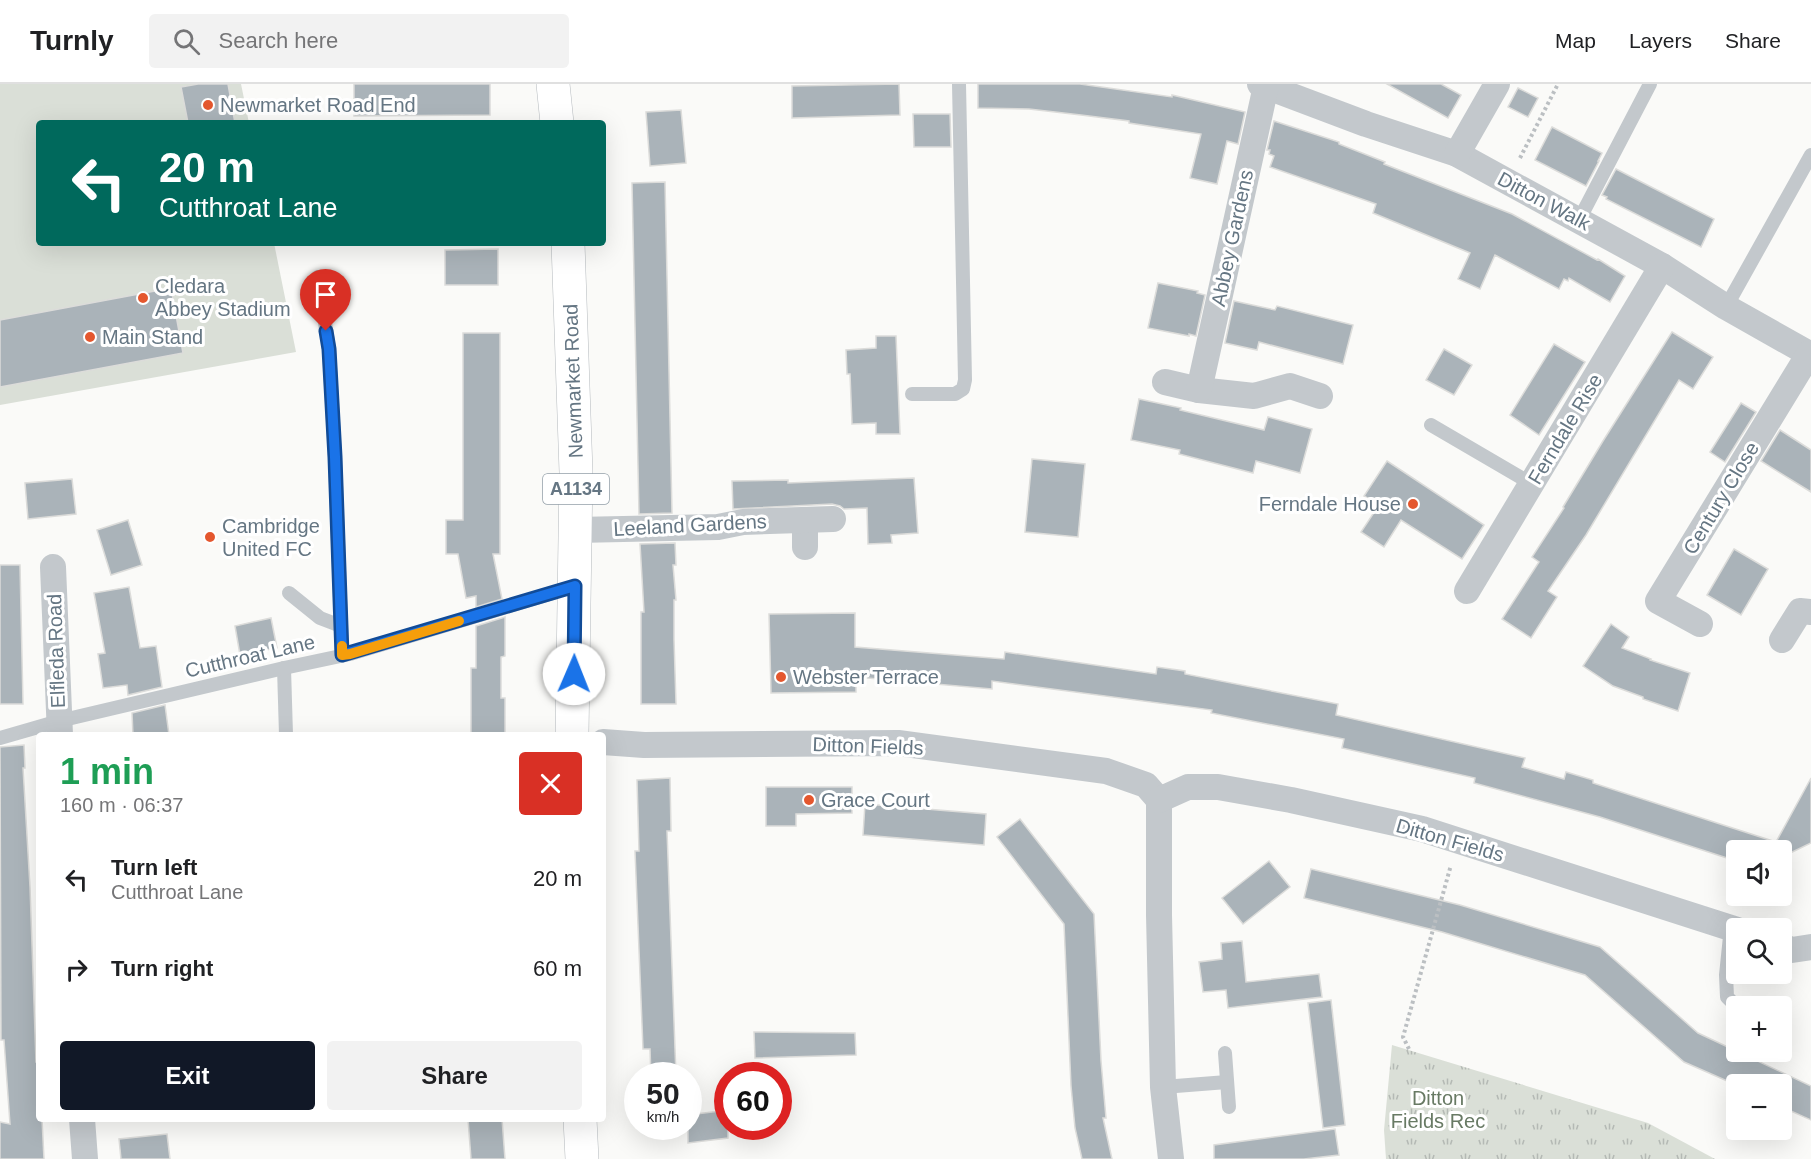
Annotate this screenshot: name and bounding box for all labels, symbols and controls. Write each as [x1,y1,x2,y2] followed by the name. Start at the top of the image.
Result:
[149,14,569,68] search box
[30,25,113,56] text: Turnly
[170,25,203,58] icon: search
[218,28,338,53] text: Search here
[1555,29,1596,52] text: Map
[1629,29,1692,52] text: Layers
[1725,29,1781,52] text: Share
[220,94,416,116] place label: Newmarket Road End
[201,98,215,112] marker: Newmarket Road End
[60,144,138,222] icon: left
[159,144,255,191] text: 20 m
[1494,167,1595,235] street label: Ditton Walk
[1207,168,1257,308] street label: Abbey Gardens
[159,193,338,223] text: Cutthroat Lane
[300,269,351,331] pin
[155,275,291,320] place label: Cledara Abbey Stadium
[309,278,342,311] icon: arrive
[136,291,150,305] marker: Cledara Abbey Stadium
[559,303,587,459] street label: Newmarket Road
[102,326,203,348] place label: Main Stand
[83,330,97,344] marker: Main Stand
[1524,370,1606,488] street label: Ferndale Rise
[1679,438,1763,558] street label: Century Close
[543,474,609,504] road number: A1134
[1259,493,1401,515] place label: Ferndale House
[1406,497,1420,511] marker: Ferndale House
[613,510,767,540] street label: Leeland Gardens
[222,515,320,560] place label: Cambridge United FC
[203,530,217,544] marker: Cambridge United FC
[43,593,69,709] street label: Elfleda Road
[183,630,317,682] street label: Cutthroat Lane
[542,642,606,706] position arrow
[793,666,939,688] place label: Webster Terrace
[774,670,788,684] marker: Webster Terrace
[812,733,924,759] street label: Ditton Fields
[60,751,154,792] text: 1 min
[519,752,582,815] button: close
[821,789,930,811] place label: Grace Court
[802,793,816,807] marker: Grace Court
[60,794,183,816] text: 160 m · 06:37
[1394,814,1506,866] street label: Ditton Fields
[1726,840,1792,1140] map controls
[1726,840,1792,906] button: sound
[111,855,197,880] text: Turn left
[60,863,93,896] icon: left
[533,866,582,891] text: 20 m
[111,881,243,903] text: Cutthroat Lane
[1726,918,1792,984] button: search
[60,953,93,986] icon: right
[111,956,213,981] text: Turn right
[533,956,582,981] text: 60 m
[1726,996,1792,1062] button: +
[60,1041,315,1110] button: Exit
[327,1041,582,1110] button: Share
[714,1062,792,1140] speed limit sign: 60
[1726,1074,1792,1140] button: −
[646,1077,680,1110] text: 50
[1391,1087,1485,1132] park label: Ditton Fields Rec
[647,1108,679,1125] text: km/h

